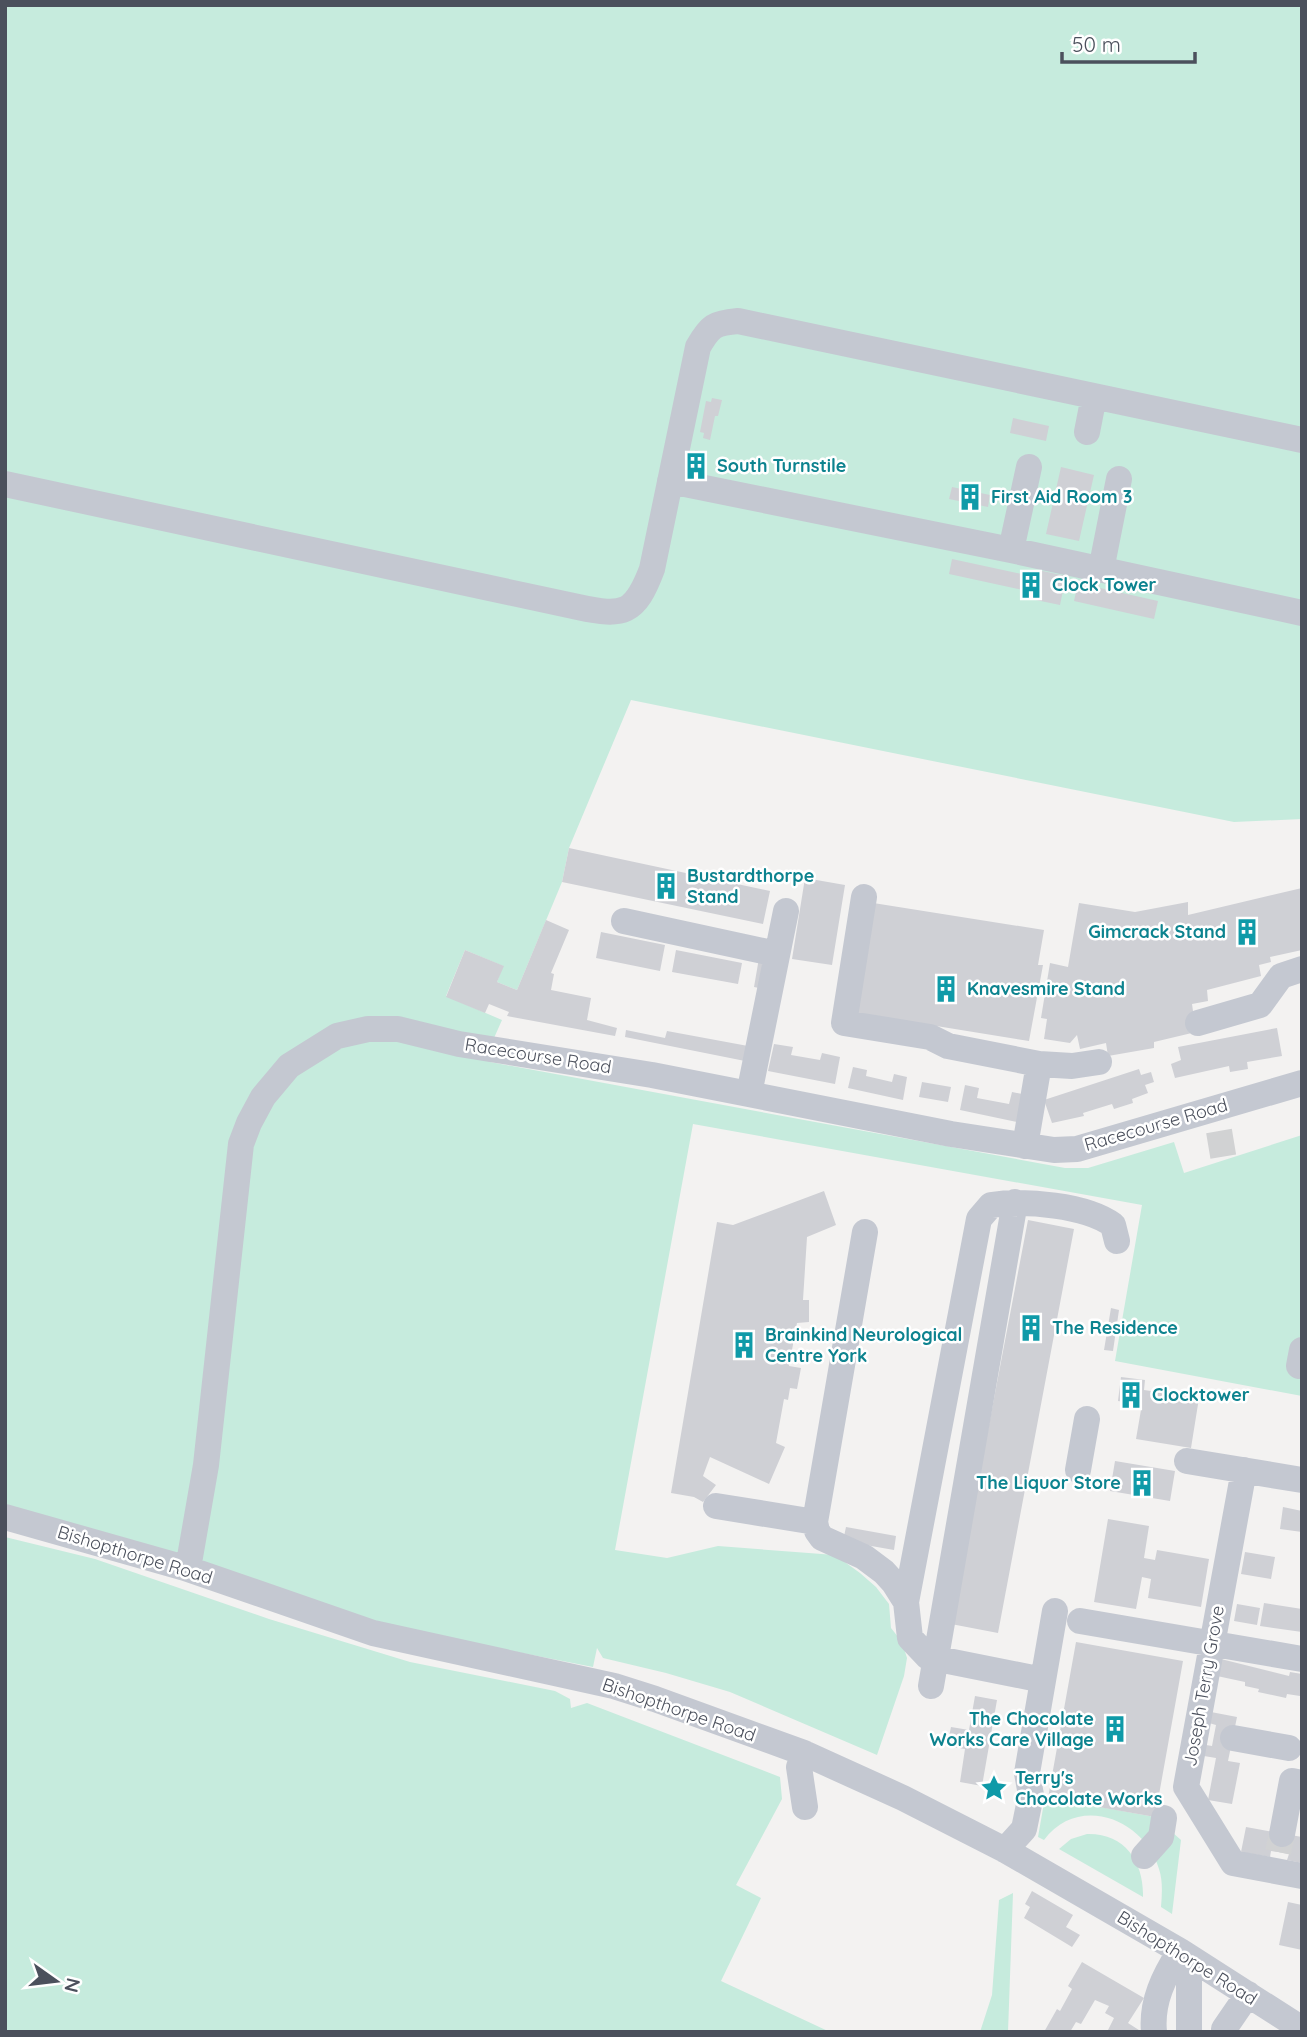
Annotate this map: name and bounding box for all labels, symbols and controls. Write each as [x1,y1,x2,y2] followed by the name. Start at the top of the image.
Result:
[1062,21,1195,65] scale bar
[1072,31,1121,57] text: 50 m
[681,451,711,481] building icon: South Turnstile
[717,454,846,477] place label: South Turnstile
[955,482,985,512] building icon: First Aid Room 3
[991,485,1132,508] place label: First Aid Room 3
[1016,570,1046,600] building icon: Clock Tower
[1052,573,1157,596] place label: Clock Tower
[687,864,814,908] place label: Bustardthorpe Stand
[651,871,681,901] building icon: Bustardthorpe Stand
[1232,917,1262,947] building icon: Gimcrack Stand
[1088,920,1226,943] place label: Gimcrack Stand
[931,974,961,1004] building icon: Knavesmire Stand
[967,977,1125,1000] place label: Knavesmire Stand
[463,1033,613,1078] street label: Racecourse Road
[1082,1093,1230,1156] street label: Racecourse Road
[1016,1313,1046,1343] building icon: The Residence
[1052,1316,1178,1339] place label: The Residence
[765,1323,962,1367] place label: Brainkind Neurological Centre York
[729,1330,759,1360] building icon: Brainkind Neurological Centre York
[1116,1380,1146,1410] building icon: Clocktower
[1152,1383,1250,1406] place label: Clocktower
[1127,1468,1157,1498] building icon: The Liquor Store
[976,1471,1121,1494] place label: The Liquor Store
[55,1520,215,1589] street label: Bishopthorpe Road
[1178,1604,1229,1768] street label: Joseph Terry Grove
[599,1672,759,1747] street label: Bishopthorpe Road
[929,1707,1094,1751] place label: The Chocolate Works Care Village
[1100,1714,1130,1744] building icon: The Chocolate Works Care Village
[1015,1766,1163,1810] place label: Terry's Chocolate Works
[979,1773,1009,1803] place icon: Terry's Chocolate Works
[1113,1905,1262,2010] street label: Bishopthorpe Road
[21,1946,91,2016] north arrow
[59,1975,86,1995] text: N

